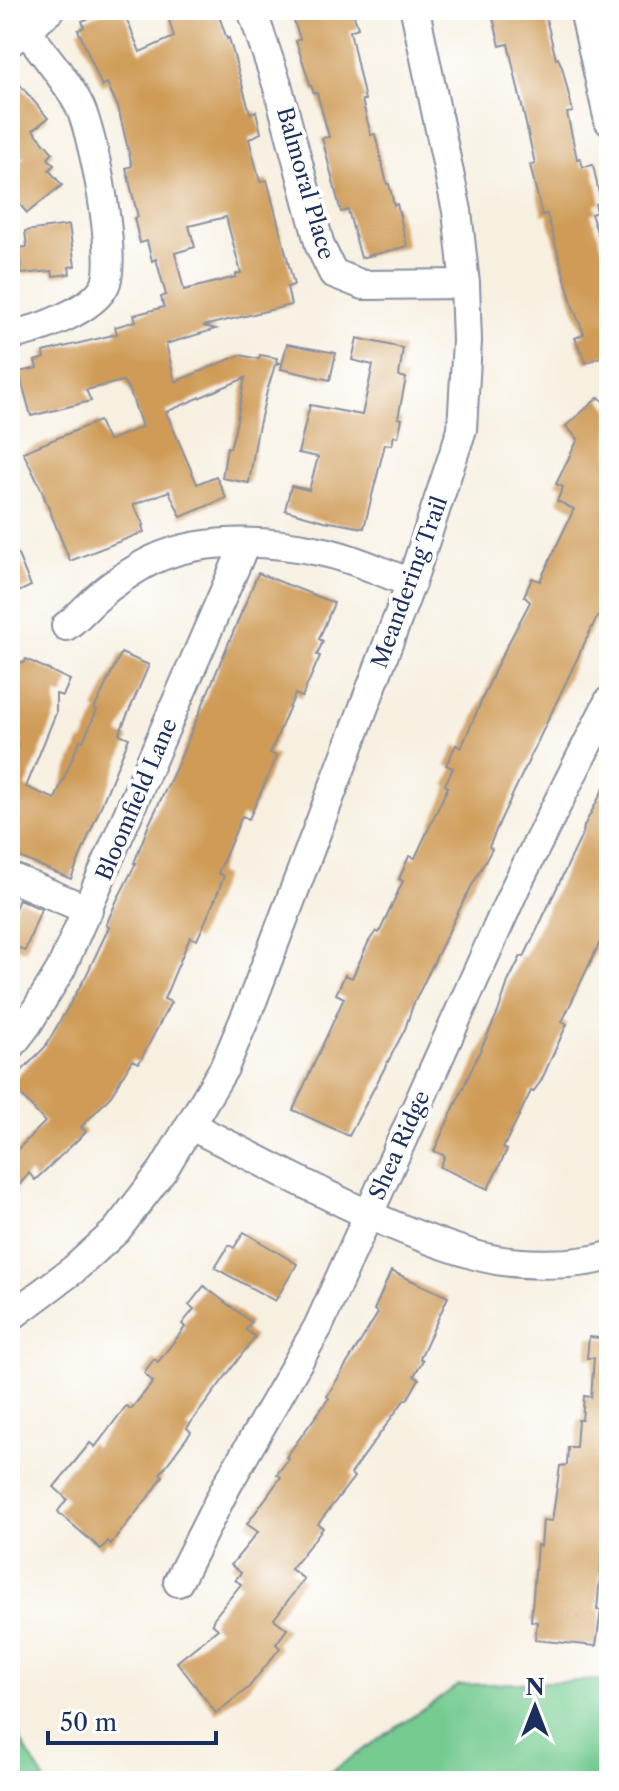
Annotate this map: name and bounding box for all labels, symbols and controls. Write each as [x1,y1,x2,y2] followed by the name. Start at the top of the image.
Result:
[271,104,340,262] street label: Balmoral Place
[366,492,453,672] street label: Meandering Trail
[90,714,183,884] street label: Bloomfield Lane
[363,1087,435,1204] street label: Shea Ridge
[495,1667,575,1747] north arrow
[525,1674,545,1701] text: N
[48,1695,216,1745] scale bar
[60,1708,117,1737] text: 50 m

